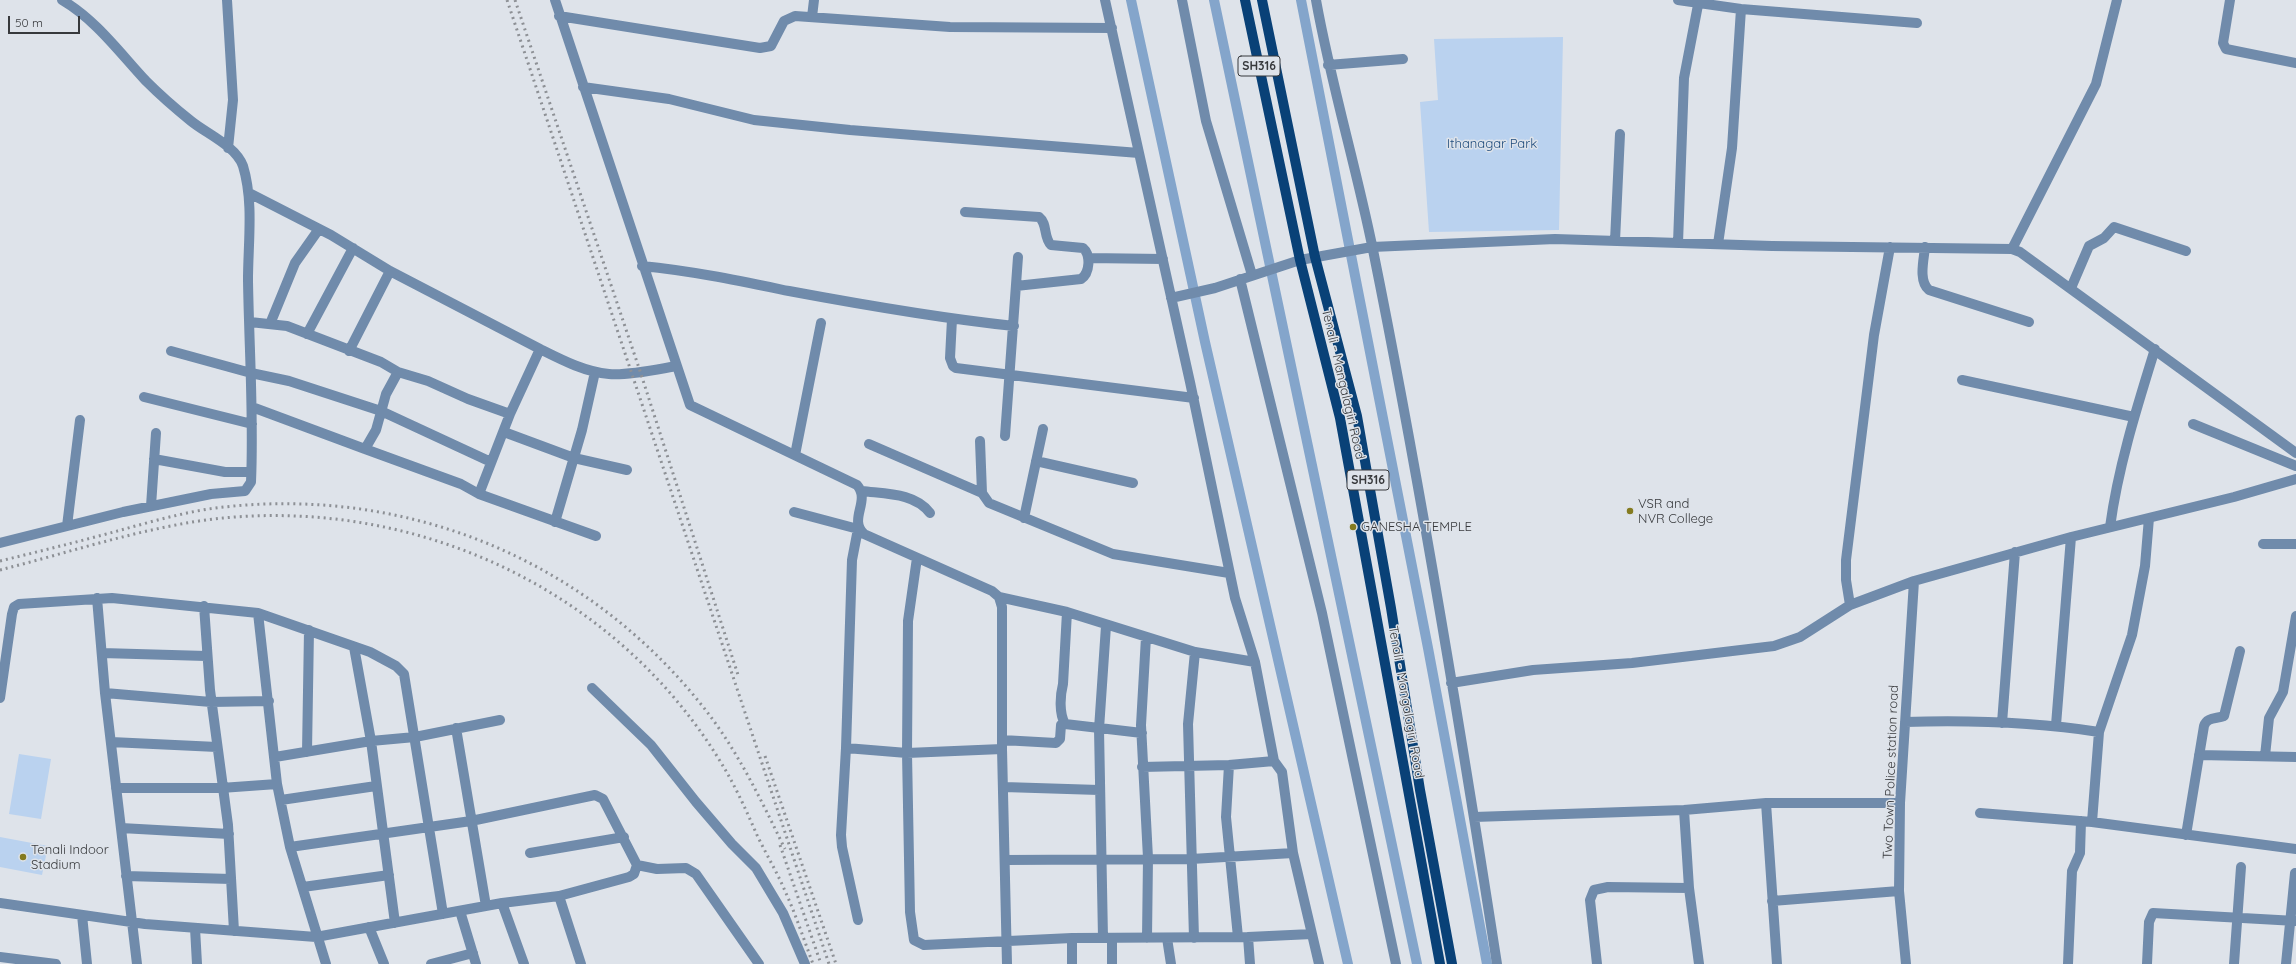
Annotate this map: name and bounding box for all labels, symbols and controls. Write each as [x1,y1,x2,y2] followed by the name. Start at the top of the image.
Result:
[10,8,82,34] scale bar
[15,15,43,30] text: 50 m
[1238,56,1280,76] road number: SH316
[1447,136,1537,152] park label: Ithanagar Park
[1318,307,1368,461] street label: Tenali - Mangalagiri Road
[1347,470,1389,490] road number: SH316
[1638,496,1713,527] place label: VSR and NVR College
[1625,506,1635,516] marker: VSR and NVR College
[1361,519,1472,535] place label: GANESHA TEMPLE
[1348,522,1358,532] marker: GANESHA TEMPLE
[1385,625,1427,779] street label: Tenali - Mangalagiri Road
[1880,685,1902,859] street label: Two Town Police station road
[31,842,109,873] place label: Tenali Indoor Stadium
[18,852,28,862] marker: Tenali Indoor Stadium

